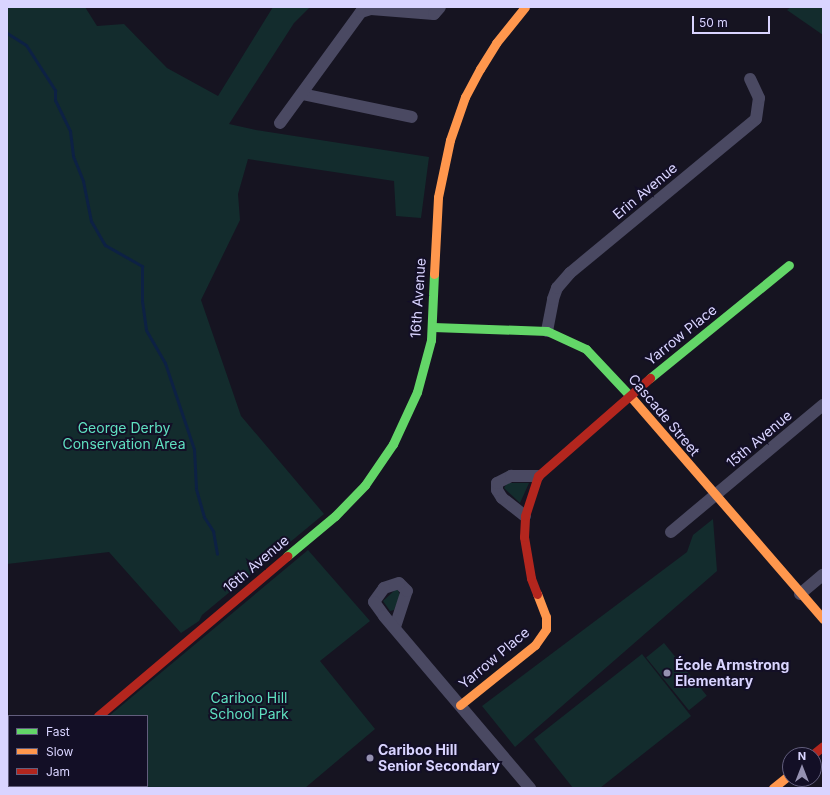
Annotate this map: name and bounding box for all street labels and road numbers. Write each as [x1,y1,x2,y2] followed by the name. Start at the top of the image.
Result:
[609,159,681,223] street label: Erin Avenue
[407,257,429,339] street label: 16th Avenue
[642,301,720,369] street label: Yarrow Place
[625,371,703,459] street label: Cascade Street
[723,407,795,471] street label: 15th Avenue
[220,532,292,596] street label: 16th Avenue
[455,624,533,692] street label: Yarrow Place

